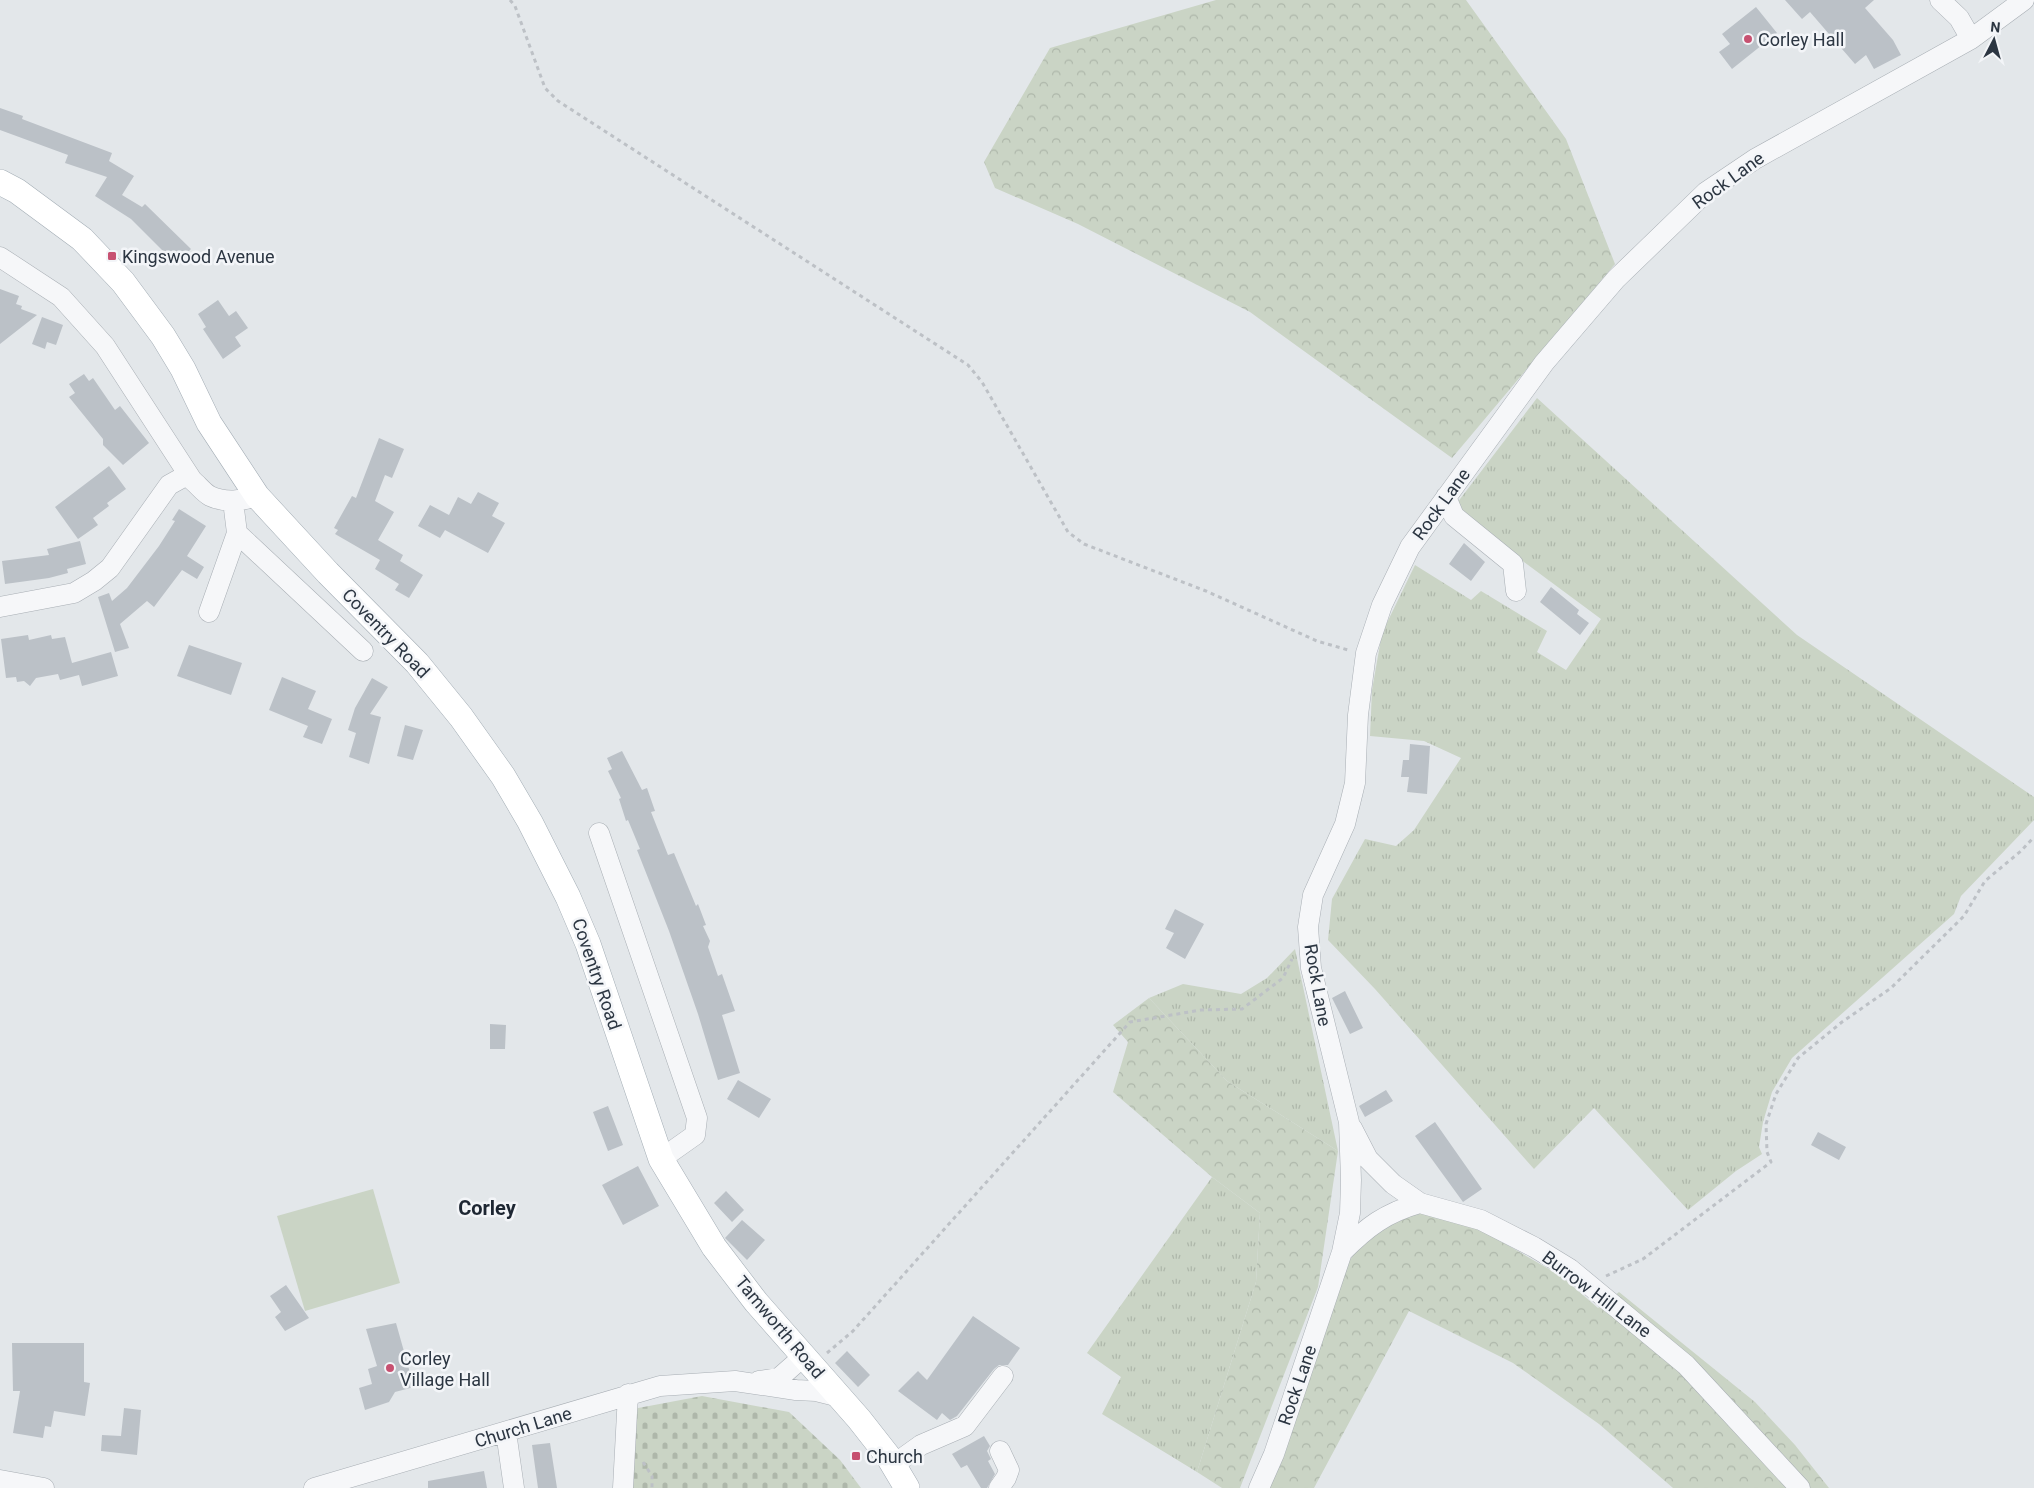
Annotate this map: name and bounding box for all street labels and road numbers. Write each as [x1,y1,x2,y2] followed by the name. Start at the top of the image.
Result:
[1688,147,1768,213] street label: Rock Lane
[1408,464,1474,544] street label: Rock Lane
[338,584,434,682] street label: Coventry Road
[568,916,626,1032] street label: Coventry Road
[1300,942,1336,1028] street label: Rock Lane
[1538,1246,1656,1342] street label: Burrow Hill Lane
[731,1272,829,1382] street label: Tamworth Road
[1274,1342,1320,1428] street label: Rock Lane
[472,1402,574,1452] street label: Church Lane

